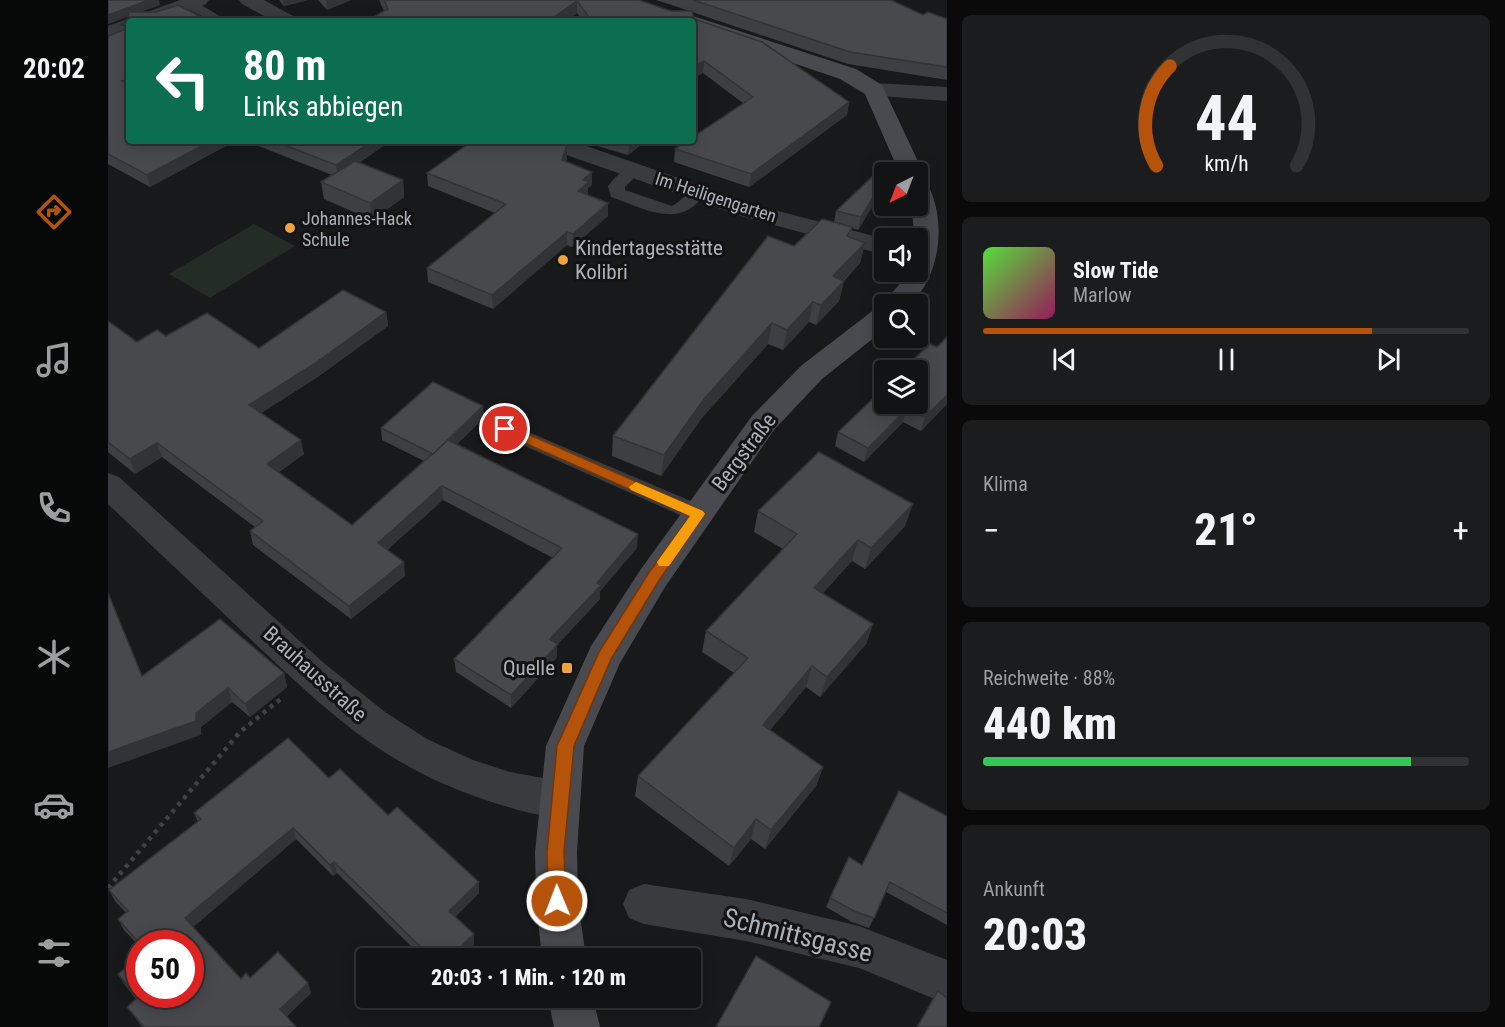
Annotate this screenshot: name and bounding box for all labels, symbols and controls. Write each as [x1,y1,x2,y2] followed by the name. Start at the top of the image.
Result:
[243,41,326,90] text: 80 m
[144,42,222,120] icon: left
[23,53,85,85] text: 20:02
[1194,82,1258,155] text: 44
[243,91,403,123] text: Links abbiegen
[1204,151,1248,176] text: km/h
[874,162,928,216] north arrow
[874,162,928,414] map controls
[653,168,779,226] street label: Im Heiligengarten
[33,191,75,233] icon: directions
[302,208,412,250] place label: Johannes-Hack Schule
[283,221,297,235] marker: Johannes-Hack Schule
[874,228,928,282] button: sound
[575,236,723,284] place label: Kindertagesstätte Kolibri
[556,253,570,267] marker: Kindertagesstätte Kolibri
[1073,258,1159,283] text: Slow Tide
[1073,283,1131,307] text: Marlow
[874,294,928,348] button: search
[33,339,75,381] icon: music
[1048,343,1081,376] icon: previous
[1210,343,1243,376] icon: pause
[1372,343,1405,376] icon: next
[874,360,928,414] button: layers
[479,403,530,454] pin
[707,409,781,495] street label: Bergstraße
[488,412,521,445] icon: arrive
[983,472,1028,496] text: Klima
[33,487,75,529] icon: phone
[1194,503,1258,556] text: 21°
[983,511,1000,550] text: −
[1453,511,1469,550] text: +
[259,622,372,727] street label: Brauhausstraße
[33,636,75,678] icon: climate
[503,656,555,680] place label: Quelle
[560,661,574,675] marker: Quelle
[983,666,1115,690] text: Reichweite · 88%
[983,697,1117,750] text: 440 km
[33,784,75,826] icon: car
[525,869,589,933] position arrow
[983,877,1045,901] text: Ankunft
[721,902,875,968] street label: Schmittsgasse
[983,908,1087,961] text: 20:03
[126,930,204,1008] speed limit sign: 50
[33,932,75,974] icon: filters
[431,965,626,990] text: 20:03 · 1 Min. · 120 m

